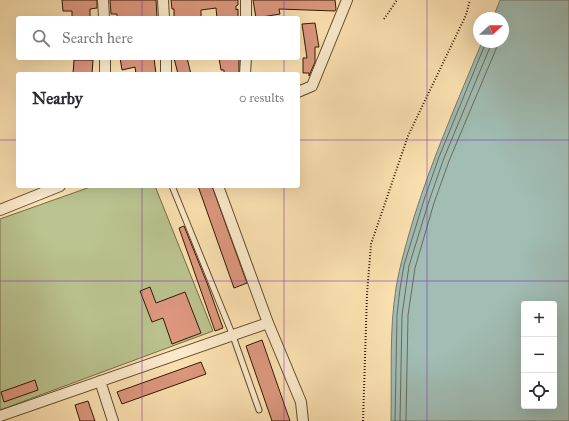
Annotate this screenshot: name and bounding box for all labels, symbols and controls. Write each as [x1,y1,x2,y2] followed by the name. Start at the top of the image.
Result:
[473,12,509,48] north arrow
[16,16,300,60] search box
[30,27,52,49] icon: search
[62,29,133,47] text: Search here
[32,88,83,109] text: Nearby
[239,90,284,106] text: 0 results
[521,301,557,409] map controls
[521,301,557,337] button: +
[521,337,557,373] button: −
[521,373,557,409] button: locate

